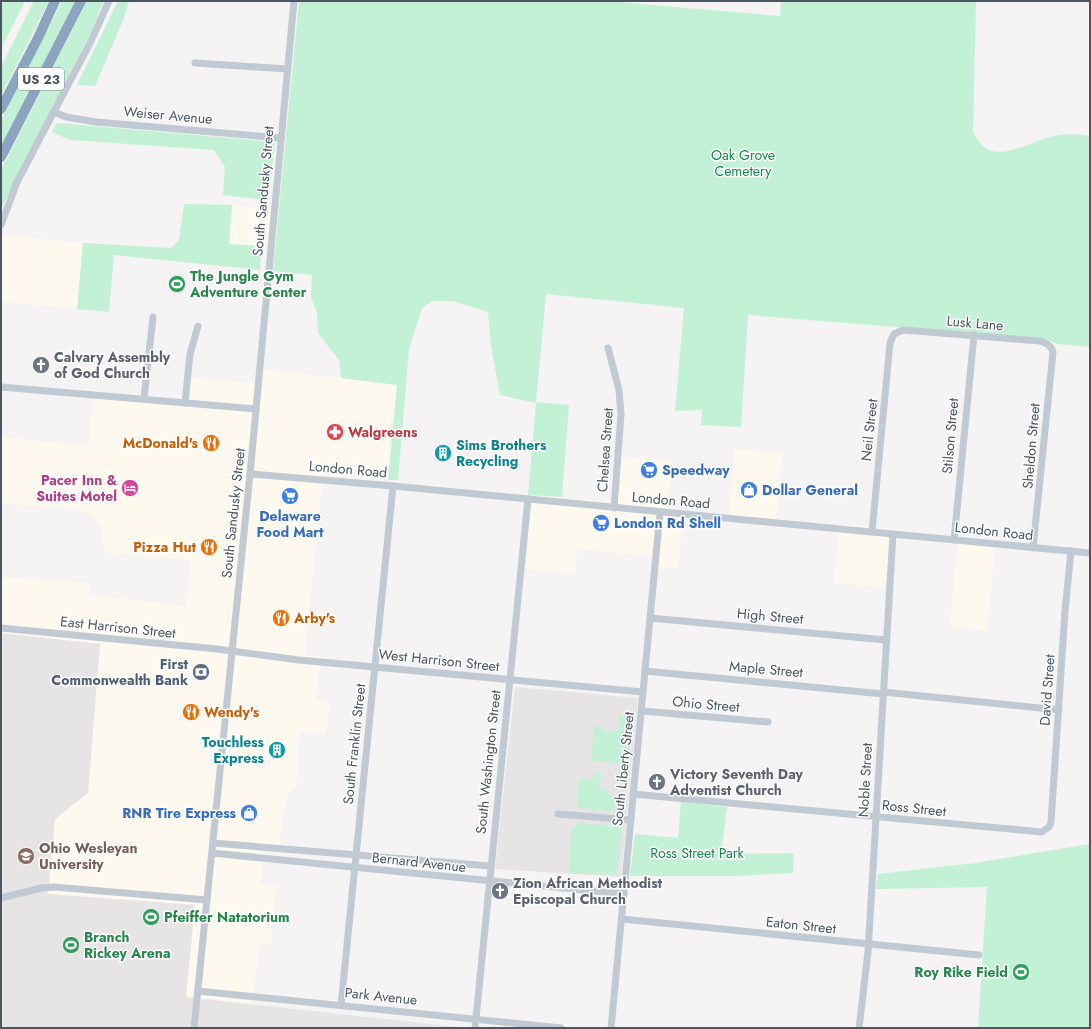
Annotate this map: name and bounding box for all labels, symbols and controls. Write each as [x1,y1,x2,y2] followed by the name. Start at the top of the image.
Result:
[18,68,64,90] road number: US 23
[123,101,213,129] street label: Weiser Avenue
[247,125,279,257] street label: South Sandusky Street
[711,145,775,181] park label: Oak Grove Cemetery
[189,266,307,302] place label: The Jungle Gym Adventure Center
[167,274,187,294] sports icon: The Jungle Gym Adventure Center
[946,311,1004,335] street label: Lusk Lane
[54,347,171,383] place label: Calvary Assembly of God Church
[31,355,51,375] church icon: Calvary Assembly of God Church
[856,397,882,462] street label: Neil Street
[937,397,963,475] street label: Stilson Street
[1017,402,1045,490] street label: Sheldon Street
[592,406,618,493] street label: Chelsea Street
[325,422,345,442] pharmacy icon: Walgreens
[348,422,418,442] place label: Walgreens
[123,433,199,453] place label: McDonald's
[201,433,221,453] restaurant icon: McDonald's
[456,435,547,471] place label: Sims Brothers Recycling
[433,443,453,463] building icon: Sims Brothers Recycling
[216,446,250,579] street label: South Sandusky Street
[308,456,388,482] street label: London Road
[639,460,659,480] supermarket icon: Speedway
[662,460,730,480] place label: Speedway
[36,470,117,506] place label: Pacer Inn & Suites Motel
[120,478,140,498] hotel icon: Pacer Inn & Suites Motel
[739,480,759,500] shop icon: Dollar General
[762,480,858,500] place label: Dollar General
[280,486,300,506] supermarket icon: Delaware Food Mart
[631,487,711,513] street label: London Road
[257,506,324,542] place label: Delaware Food Mart
[591,513,611,533] supermarket icon: London Rd Shell
[614,513,721,533] place label: London Rd Shell
[954,517,1034,545] street label: London Road
[133,537,197,557] place label: Pizza Hut
[199,537,219,557] restaurant icon: Pizza Hut
[736,603,805,629] street label: High Street
[271,608,291,628] restaurant icon: Arby's
[293,608,336,628] place label: Arby's
[59,611,177,643] street label: East Harrison Street
[378,644,501,676] street label: West Harrison Street
[1035,653,1060,726] street label: David Street
[51,654,189,690] place label: First Commonwealth Bank
[728,656,804,682] street label: Maple Street
[191,662,211,682] bank icon: First Commonwealth Bank
[338,682,370,805] street label: South Franklin Street
[470,688,506,835] street label: South Washington Street
[672,691,741,717] street label: Ohio Street
[181,702,201,722] restaurant icon: Wendy's
[204,702,260,722] place label: Wendy's
[607,710,639,827] street label: South Liberty Street
[202,732,265,768] place label: Touchless Express
[267,740,287,760] building icon: Touchless Express
[853,742,877,818] street label: Noble Street
[669,764,804,800] place label: Victory Seventh Day Adventist Church
[647,772,667,792] church icon: Victory Seventh Day Adventist Church
[881,795,948,821] street label: Ross Street
[122,803,237,823] place label: RNR Tire Express
[239,803,259,823] shop icon: RNR Tire Express
[39,838,137,874] place label: Ohio Wesleyan University
[650,843,745,863] park label: Ross Street Park
[16,846,36,866] school or university icon: Ohio Wesleyan University
[371,847,467,877] street label: Bernard Avenue
[513,873,663,909] place label: Zion African Methodist Episcopal Church
[490,881,510,901] church icon: Zion African Methodist Episcopal Church
[141,907,161,927] sports icon: Pfeiffer Natatorium
[164,907,290,927] place label: Pfeiffer Natatorium
[765,911,838,939] street label: Eaton Street
[84,927,170,963] place label: Branch Rickey Arena
[61,935,81,955] sports icon: Branch Rickey Arena
[914,962,1008,982] place label: Roy Rike Field
[1011,962,1031,982] sports icon: Roy Rike Field
[344,982,418,1010] street label: Park Avenue

